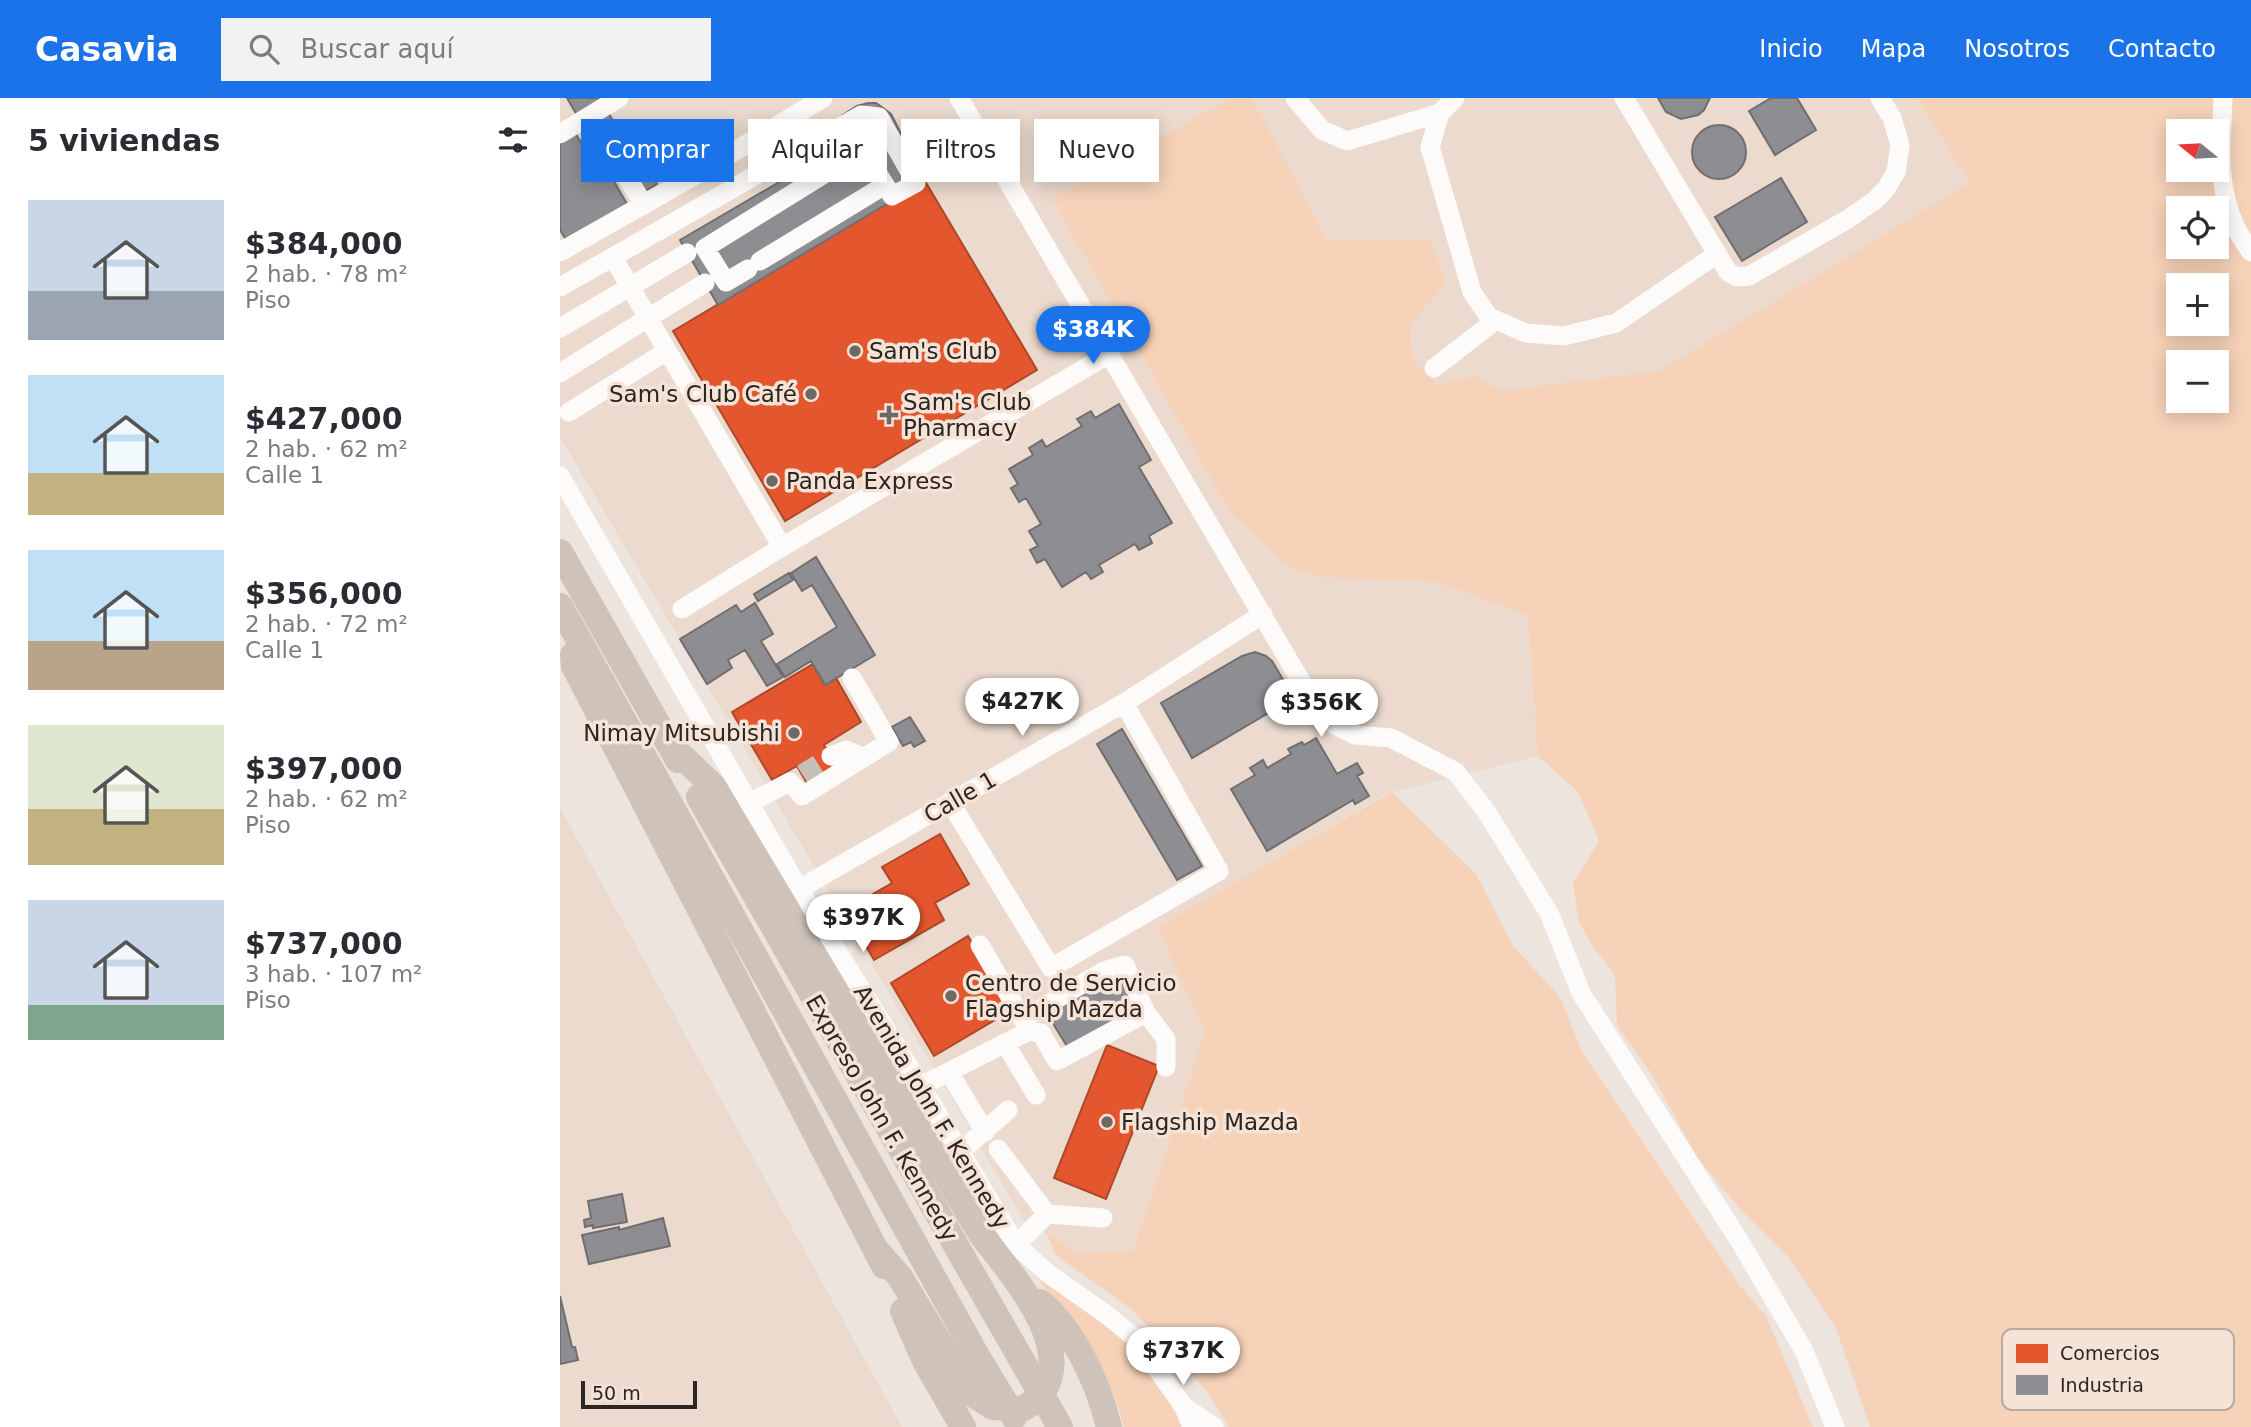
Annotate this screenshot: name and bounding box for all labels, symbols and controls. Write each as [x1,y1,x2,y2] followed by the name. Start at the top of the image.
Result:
[221,18,711,81] search box
[35,30,179,69] text: Casavia
[245,30,283,68] icon: search
[301,34,454,64] text: Buscar aquí
[1759,35,1823,63] text: Inicio
[1861,35,1926,63] text: Mapa
[1964,35,2070,63] text: Nosotros
[2108,35,2216,63] text: Contacto
[581,119,734,182] chip: Comprar
[748,119,887,182] chip: Alquilar
[901,119,1020,182] chip: Filtros
[1034,119,1159,182] chip: Nuevo
[2166,119,2230,182] north arrow
[2166,119,2229,413] map controls
[494,121,532,159] icon: filters
[28,123,220,158] text: 5 viviendas
[2166,196,2229,259] button: locate
[245,226,403,261] text: $384,000
[84,228,168,312] icon: home
[245,261,408,287] text: 2 hab. · 78 m²
[2166,273,2229,336] button: +
[245,287,291,313] text: Piso
[1044,306,1142,366] pin: $384K
[1052,316,1134,342] text: $384K
[869,338,997,364] place label: Sam's Club
[847,343,863,359] marker: Sam's Club
[2166,350,2229,413] button: −
[609,381,797,407] place label: Sam's Club Café
[803,386,819,402] marker: Sam's Club Café
[903,389,1031,441] place label: Sam's Club Pharmacy
[245,401,403,436] text: $427,000
[84,403,168,487] icon: home
[881,407,897,423] marker: Sam's Club Pharmacy
[245,436,408,462] text: 2 hab. · 62 m²
[245,462,324,488] text: Calle 1
[786,468,953,494] place label: Panda Express
[764,473,780,489] marker: Panda Express
[245,576,403,611] text: $356,000
[84,578,168,662] icon: home
[245,611,408,637] text: 2 hab. · 72 m²
[245,637,324,663] text: Calle 1
[973,678,1071,738] pin: $427K
[1272,680,1370,739] pin: $356K
[981,688,1063,714] text: $427K
[1280,689,1362,715] text: $356K
[583,720,780,746] place label: Nimay Mitsubishi
[786,725,802,741] marker: Nimay Mitsubishi
[245,751,403,786] text: $397,000
[84,753,168,837] icon: home
[919,766,1001,828] street label: Calle 1
[245,786,408,812] text: 2 hab. · 62 m²
[245,812,291,838] text: Piso
[814,894,912,954] pin: $397K
[822,904,904,930] text: $397K
[245,926,403,961] text: $737,000
[84,928,168,1012] icon: home
[245,961,422,987] text: 3 hab. · 107 m²
[965,970,1177,1022] place label: Centro de Servicio Flagship Mazda
[849,980,1015,1234] street label: Avenida John F. Kennedy
[245,987,291,1013] text: Piso
[943,988,959,1004] marker: Centro de Servicio Flagship Mazda
[801,990,963,1246] street label: Expreso John F. Kennedy
[1121,1109,1299,1135] place label: Flagship Mazda
[1099,1114,1115,1130] marker: Flagship Mazda
[1134,1328,1232,1387] pin: $737K
[2002,1329,2234,1410] legend
[1142,1337,1224,1363] text: $737K
[2060,1342,2160,1364] text: Comercios
[2060,1374,2144,1396] text: Industria
[581,1378,696,1410] scale bar
[592,1382,641,1404] text: 50 m

